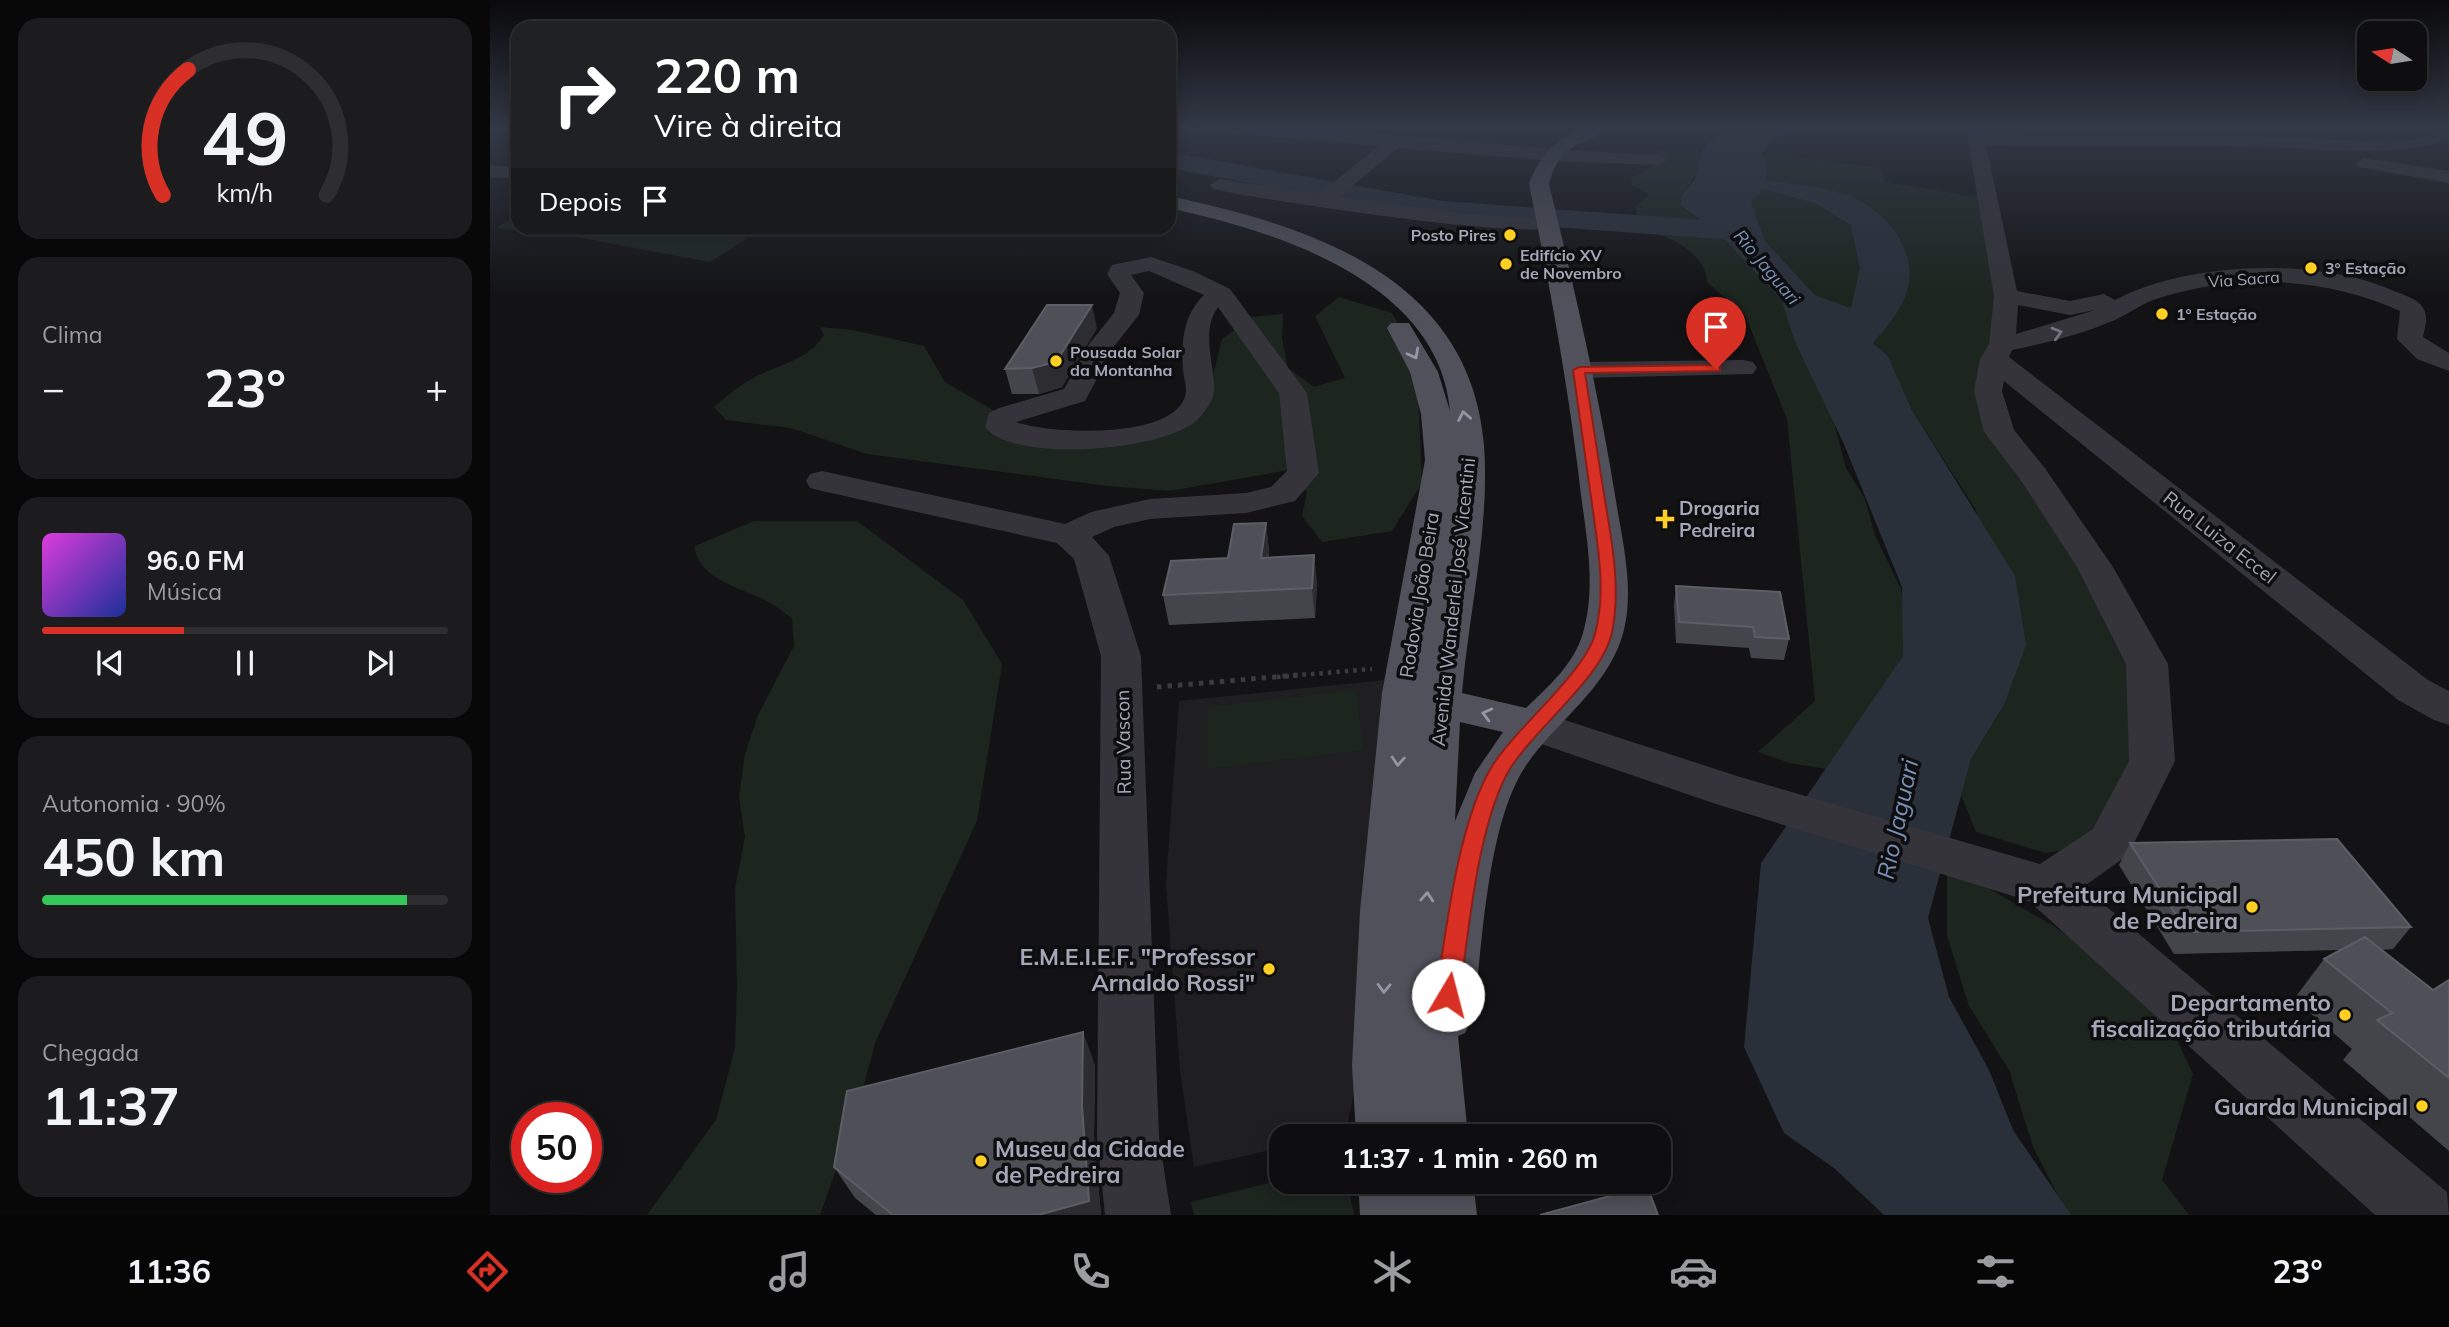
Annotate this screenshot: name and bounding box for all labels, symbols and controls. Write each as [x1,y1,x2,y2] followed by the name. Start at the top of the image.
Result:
[2357,21,2427,91] north arrow
[2357,21,2427,91] map controls
[654,44,800,105] text: 220 m
[539,49,630,140] icon: right
[201,92,289,183] text: 49
[654,105,842,145] text: Vire à direita
[217,177,273,208] text: km/h
[636,182,674,220] icon: arrive
[539,185,622,218] text: Depois
[1411,225,1496,245] place label: Posto Pires
[1729,225,1806,310] water label: Rio Jaguari
[1502,227,1518,243] marker: Posto Pires
[1520,245,1622,283] place label: Edifício XV de Novembro
[1498,256,1514,272] marker: Edifício XV de Novembro
[2325,258,2406,278] place label: 3° Estação
[2303,260,2319,276] marker: 3° Estação
[2208,267,2280,291] street label: Via Sacra
[1686,297,1746,369] pin
[2176,304,2257,324] place label: 1° Estação
[2154,306,2170,322] marker: 1° Estação
[1697,308,1735,346] icon: arrive
[42,320,103,349] text: Clima
[2051,326,2063,341] one-way arrow
[1070,342,1182,380] place label: Pousada Solar da Montanha
[1406,347,1420,359] one-way arrow
[1048,353,1064,369] marker: Pousada Solar da Montanha
[204,355,286,420] text: 23°
[42,364,65,412] text: −
[425,364,448,412] text: +
[1457,410,1472,422] one-way arrow
[1426,457,1480,747] street label: Avenida Wanderlei José Vicentini
[2159,485,2281,589] street label: Rua Luiza Eccel
[1679,496,1760,542] place label: Drogaria Pedreira
[1394,511,1444,679] street label: Rodovia João Beira
[1657,511,1673,527] marker: Drogaria Pedreira
[147,544,245,577] text: 96.0 FM
[147,577,222,606] text: Música
[91,644,129,682] icon: previous
[226,644,264,682] icon: pause
[361,644,399,682] icon: next
[1110,689,1136,795] street label: Rua Vascon
[1481,708,1493,722] one-way arrow
[1391,756,1406,767] one-way arrow
[1870,756,1924,882] water label: Rio Jaguari
[42,789,226,818] text: Autonomia · 90%
[42,824,225,889] text: 450 km
[2017,880,2238,935] place label: Prefeitura Municipal de Pedreira
[1419,891,1434,902] one-way arrow
[2244,899,2260,915] marker: Prefeitura Municipal de Pedreira
[1020,942,1255,997] place label: E.M.E.I.E.F. "Professor Arnaldo Rossi"
[1411,958,1485,1032] position arrow
[1261,961,1277,977] marker: E.M.E.I.E.F. "Professor Arnaldo Rossi"
[1376,983,1392,994] one-way arrow
[2091,988,2331,1043] place label: Departamento fiscalização tributária
[2337,1007,2353,1023] marker: Departamento fiscalização tributária
[42,1038,139,1067] text: Chegada
[42,1073,180,1138] text: 11:37
[2214,1092,2408,1121] place label: Guarda Municipal
[2414,1098,2430,1114] marker: Guarda Municipal
[511,1102,602,1193] speed limit sign: 50
[995,1134,1185,1189] place label: Museu da Cidade de Pedreira
[1342,1142,1598,1175] text: 11:37 · 1 min · 260 m
[973,1153,989,1169] marker: Museu da Cidade de Pedreira
[463,1247,512,1296] icon: directions
[765,1247,814,1296] icon: music
[1066,1247,1115,1296] icon: phone
[1368,1247,1417,1296] icon: climate
[1669,1247,1718,1296] icon: car
[1971,1247,2020,1296] icon: filters
[126,1251,211,1291] text: 11:36
[2272,1251,2323,1291] text: 23°

